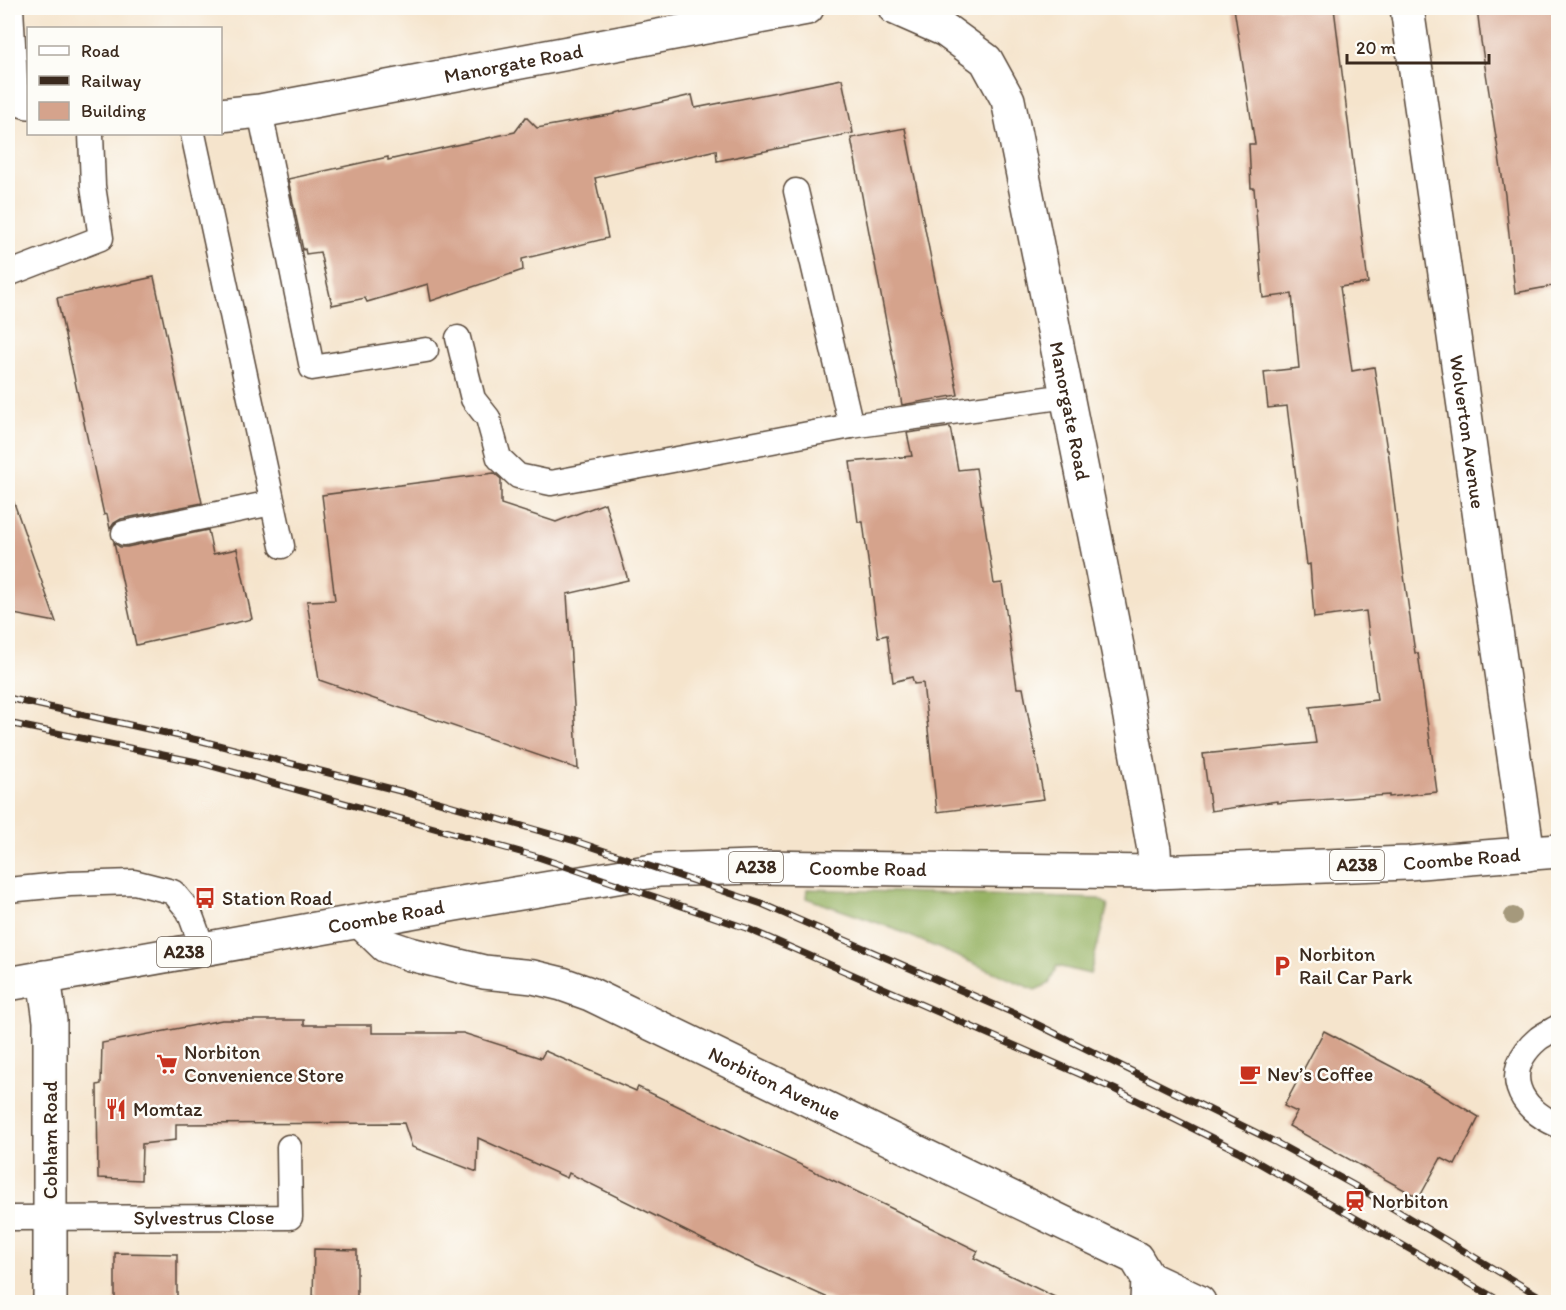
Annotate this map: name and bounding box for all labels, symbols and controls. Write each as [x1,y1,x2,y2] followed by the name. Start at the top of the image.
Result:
[27,27,222,135] legend
[1347,27,1490,65] scale bar
[1356,37,1396,59] text: 20 m
[442,38,585,88] street label: Manorgate Road
[81,40,120,62] text: Road
[81,70,142,92] text: Railway
[81,100,147,122] text: Building
[1044,339,1096,482] street label: Manorgate Road
[1445,353,1490,510] street label: Wolverton Avenue
[1402,842,1521,875] street label: Coombe Road
[1330,850,1384,880] road number: A238
[729,852,783,882] road number: A238
[809,856,927,881] street label: Coombe Road
[193,886,217,910] bus stop icon: Station Road
[222,886,333,910] place label: Station Road
[326,894,446,939] street label: Coombe Road
[157,937,211,967] road number: A238
[1299,942,1413,989] place label: Norbiton Rail Car Park
[1270,954,1294,978] parking icon: Norbiton Rail Car Park
[184,1040,344,1087] place label: Norbiton Convenience Store
[704,1041,845,1125] street label: Norbiton Avenue
[155,1052,179,1076] supermarket icon: Norbiton Convenience Store
[1238,1062,1262,1086] cafe icon: Nev’s Coffee
[1267,1062,1373,1086] place label: Nev’s Coffee
[38,1081,62,1199] street label: Cobham Road
[104,1097,128,1121] restaurant icon: Momtaz
[133,1097,203,1121] place label: Momtaz
[1343,1189,1367,1213] station icon: Norbiton
[1372,1189,1448,1213] place label: Norbiton
[133,1205,275,1230] street label: Sylvestrus Close

